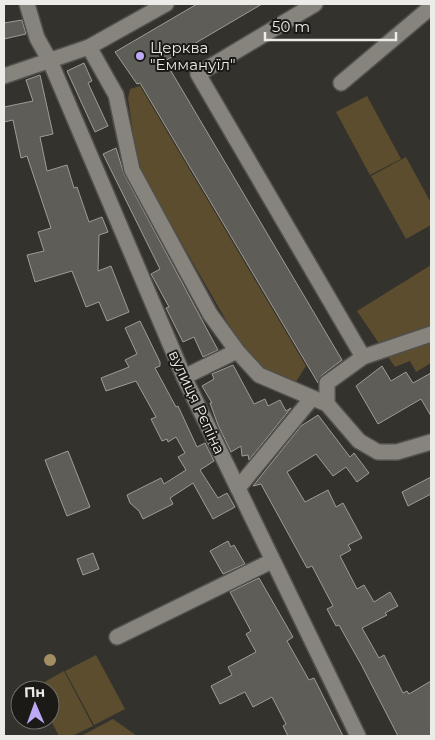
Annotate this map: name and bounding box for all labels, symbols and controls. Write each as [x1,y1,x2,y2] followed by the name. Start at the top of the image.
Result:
[265,10,396,42] scale bar
[272,17,310,36] text: 50 m
[150,38,236,74] place label: Церква "Еммануїл"
[134,50,146,62] marker: Церква "Еммануїл"
[165,347,229,457] street label: вулиця Рєпіна
[10,680,60,730] north arrow
[24,683,45,701] text: Пн

